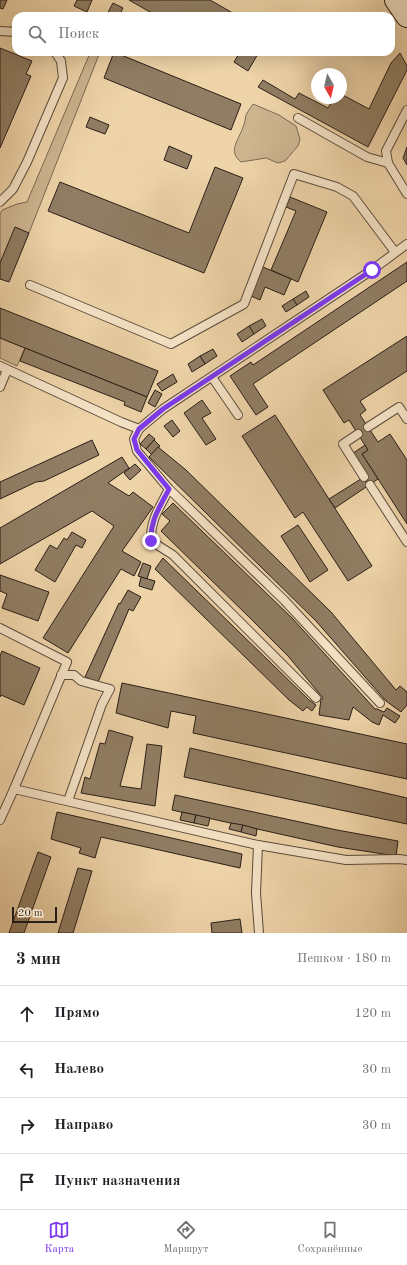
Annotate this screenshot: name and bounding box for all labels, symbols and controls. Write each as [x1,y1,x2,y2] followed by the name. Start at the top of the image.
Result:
[12,12,395,56] search box
[26,23,48,45] icon: search
[58,27,99,42] text: Поиск
[311,68,347,104] north arrow
[363,261,381,279] route start
[142,532,160,550] route end
[12,905,57,924] scale bar
[18,908,43,919] text: 20 m
[16,951,61,968] text: 3 мин
[297,952,391,965] text: Пешком · 180 m
[16,1003,38,1025] icon: ahead
[54,1006,100,1021] text: Прямо
[354,1007,391,1020] text: 120 m
[16,1059,38,1081] icon: left
[54,1062,104,1077] text: Налево
[362,1063,391,1076] text: 30 m
[16,1115,38,1137] icon: right
[54,1118,113,1133] text: Направо
[362,1119,391,1132] text: 30 m
[16,1171,38,1193] icon: arrive
[54,1174,181,1189] text: Пункт назначения
[45,1219,74,1257] tab: Карта
[163,1219,209,1257] tab: Маршрут
[298,1219,362,1257] tab: Сохранённые

